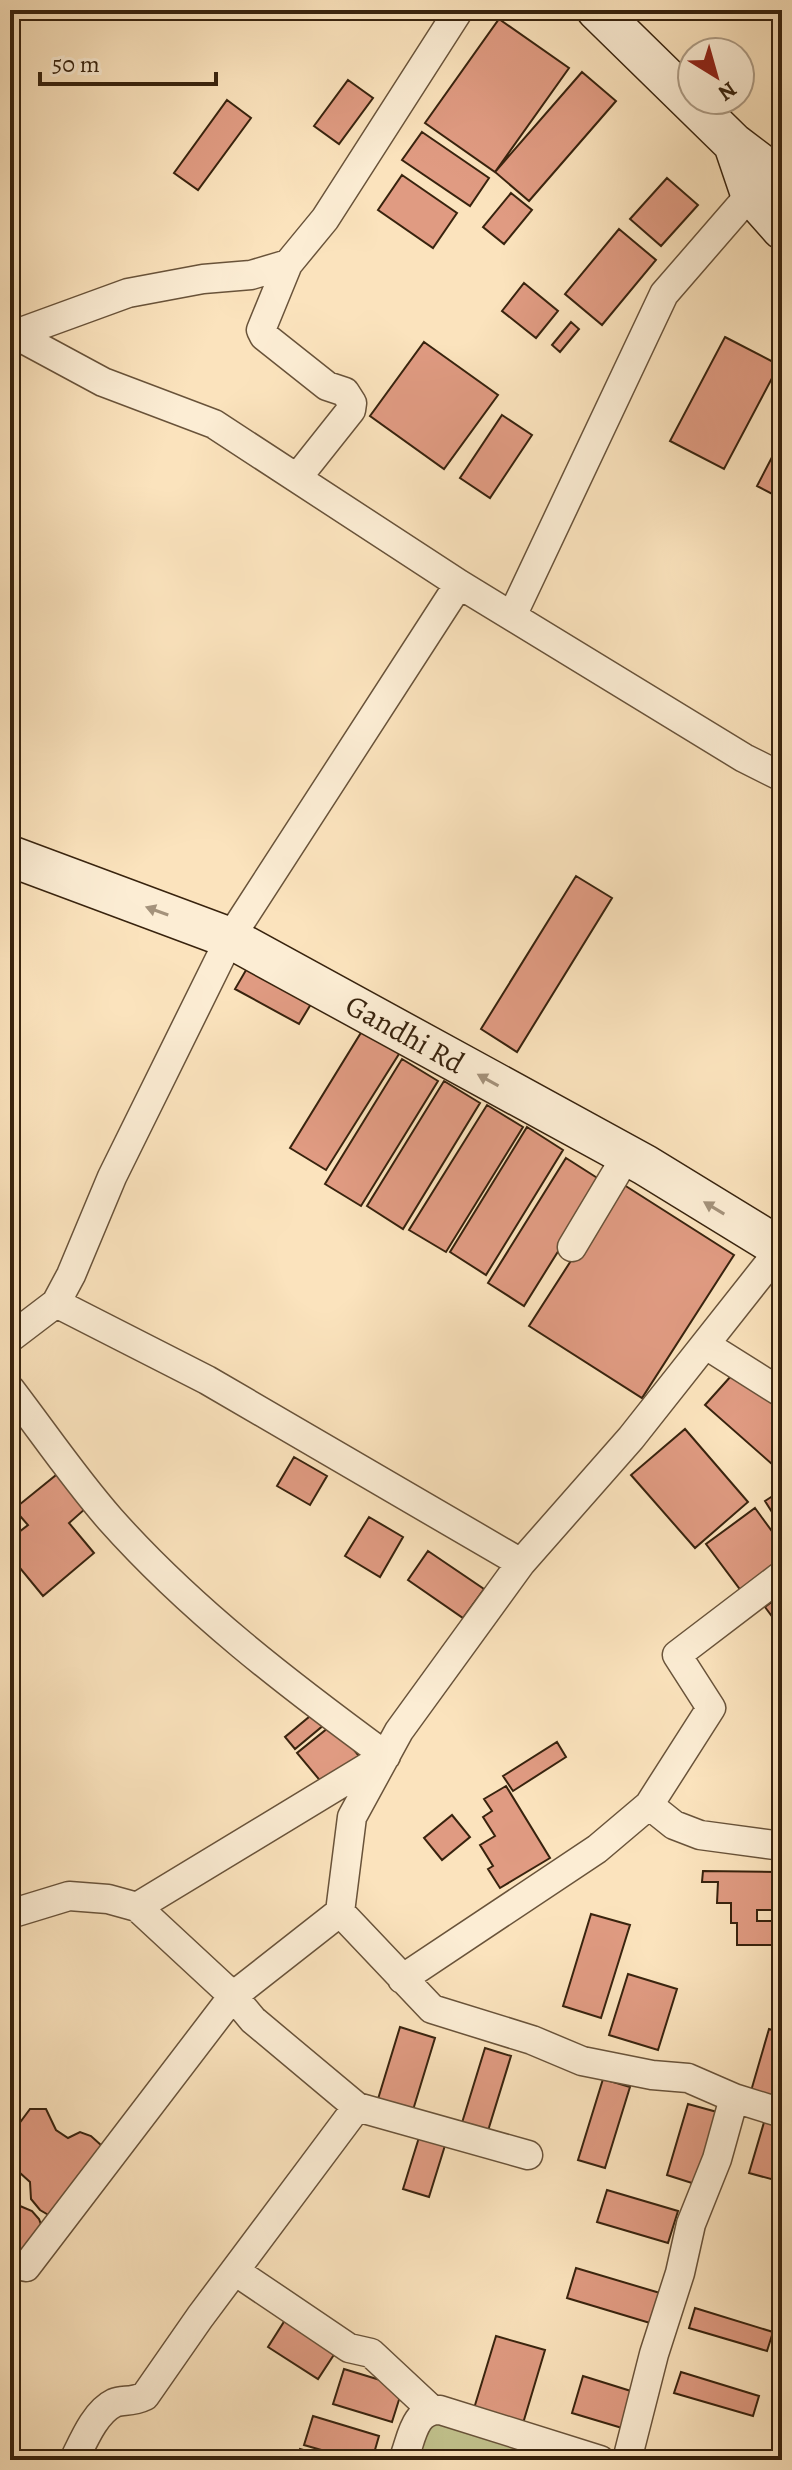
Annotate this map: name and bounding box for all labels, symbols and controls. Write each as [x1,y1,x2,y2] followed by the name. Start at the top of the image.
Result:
[40,36,216,86] scale bar
[676,36,756,116] north arrow
[52,48,100,80] text: 50 m
[712,74,743,108] text: N
[145,904,169,917] one-way arrow
[338,985,472,1083] street label: Gandhi Rd
[477,1073,500,1086] one-way arrow
[704,1200,725,1215] one-way arrow

